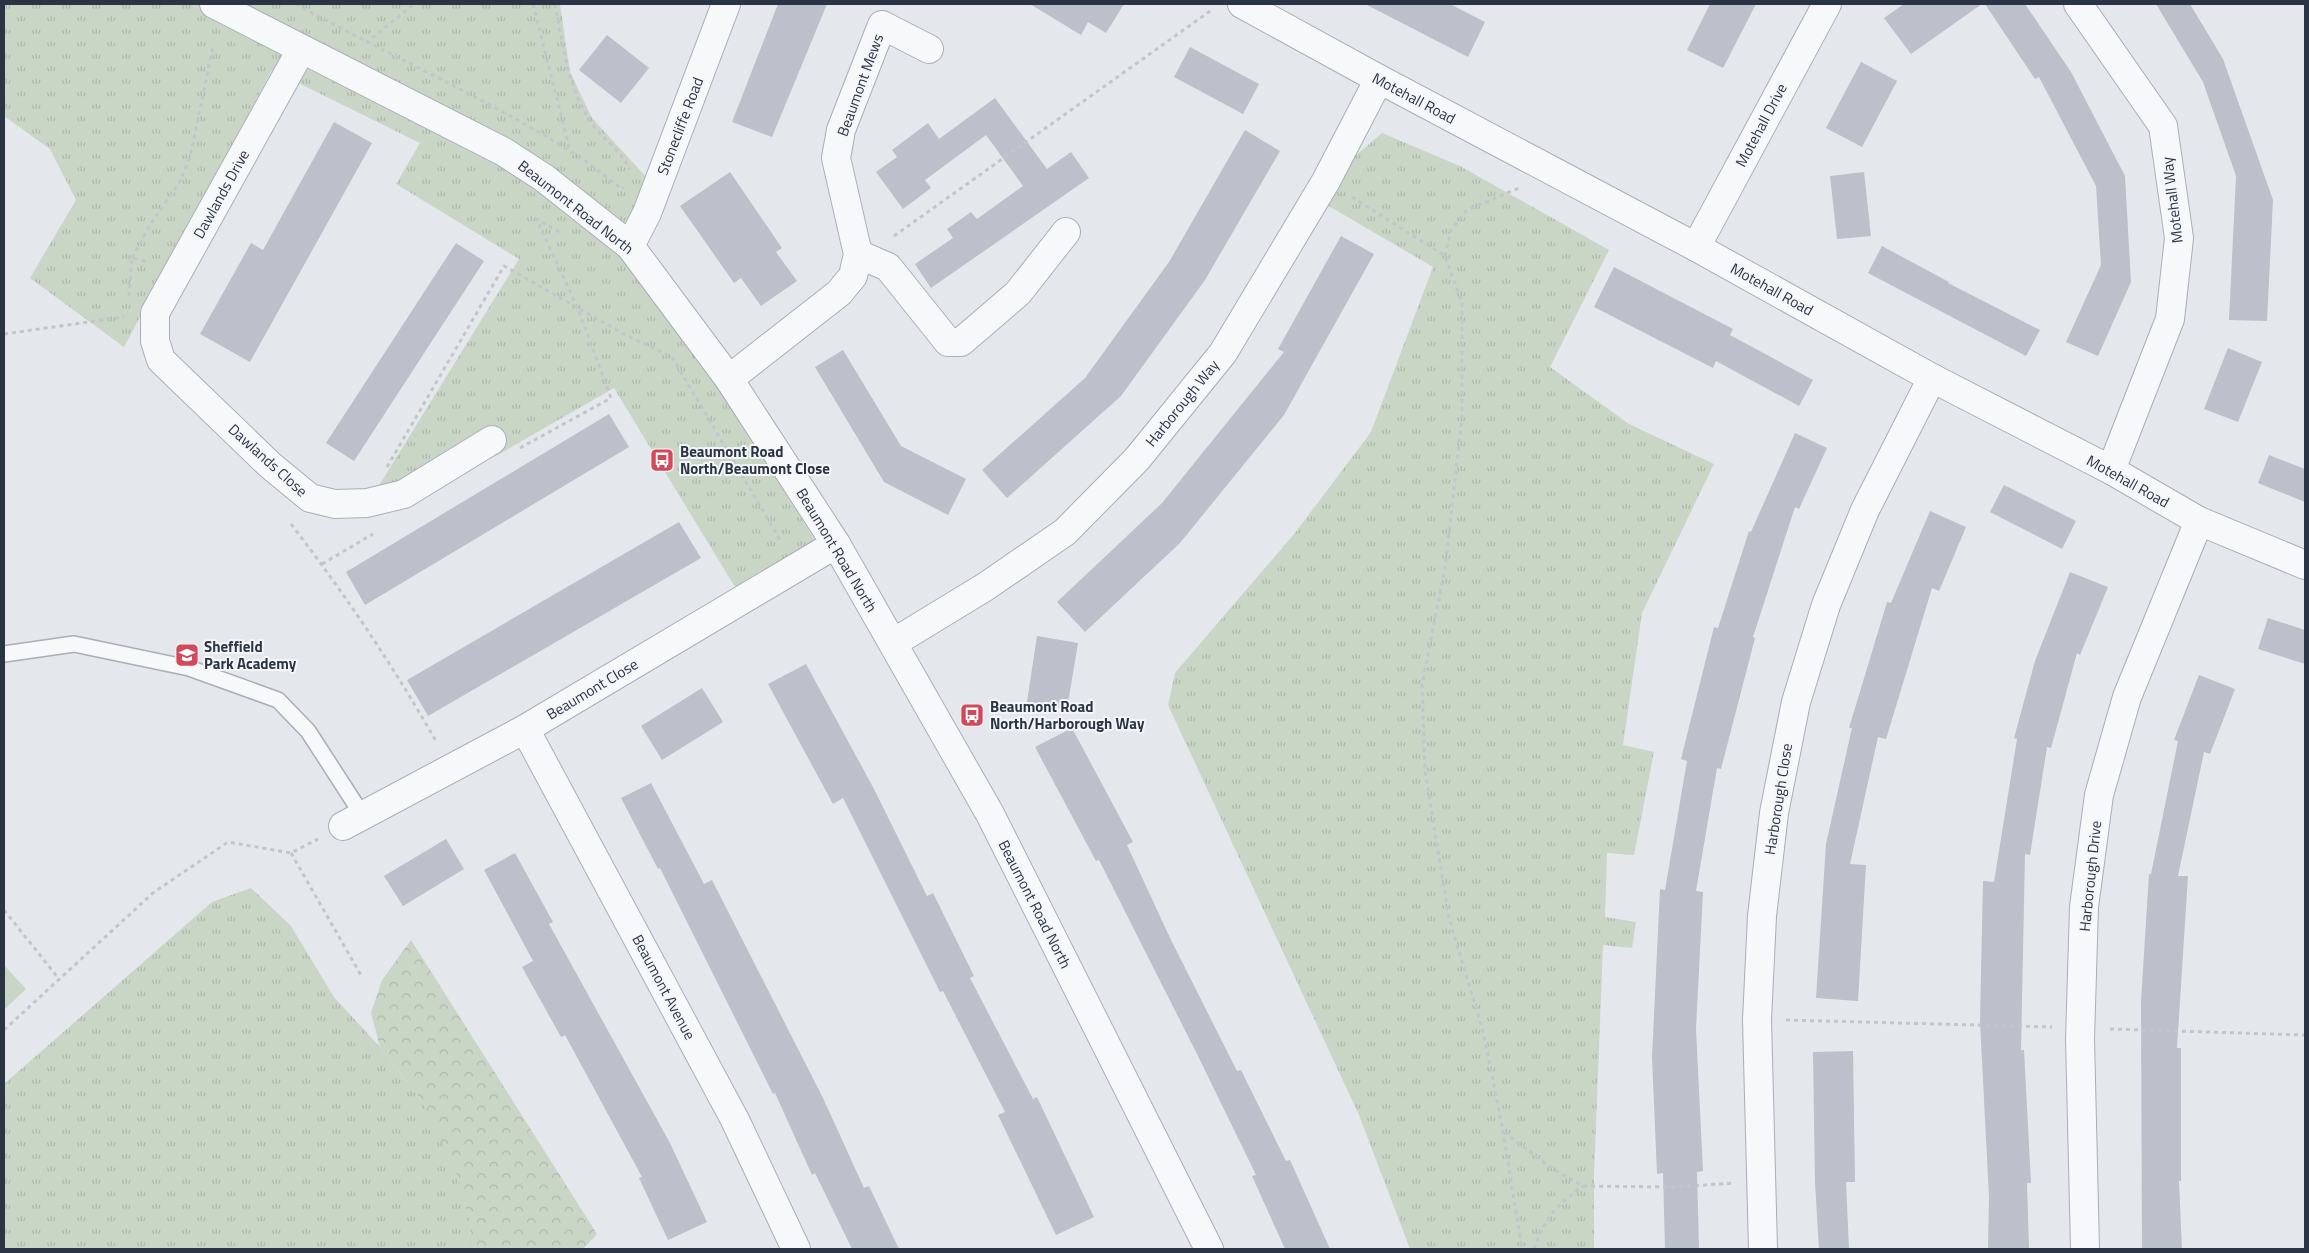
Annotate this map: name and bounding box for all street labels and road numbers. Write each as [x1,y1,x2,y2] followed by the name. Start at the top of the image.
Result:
[831,30,889,140] street label: Beaumont Mews
[1368,66,1460,130] street label: Motehall Road
[651,74,709,178] street label: Stonecliffe Road
[1729,79,1793,171] street label: Motehall Drive
[187,145,255,243] street label: Dawlands Drive
[513,154,639,260] street label: Beaumont Road North
[2155,156,2189,244] street label: Motehall Way
[1726,257,1818,321] street label: Motehall Road
[1140,354,1224,452] street label: Harborough Way
[223,418,313,502] street label: Dawlands Close
[2082,449,2174,513] street label: Motehall Road
[791,483,883,617] street label: Beaumont Road North
[542,653,642,725] street label: Beaumont Close
[1758,742,1798,856] street label: Harborough Close
[2073,819,2107,933] street label: Harborough Drive
[993,836,1077,972] street label: Beaumont Road North
[627,930,701,1044] street label: Beaumont Avenue

